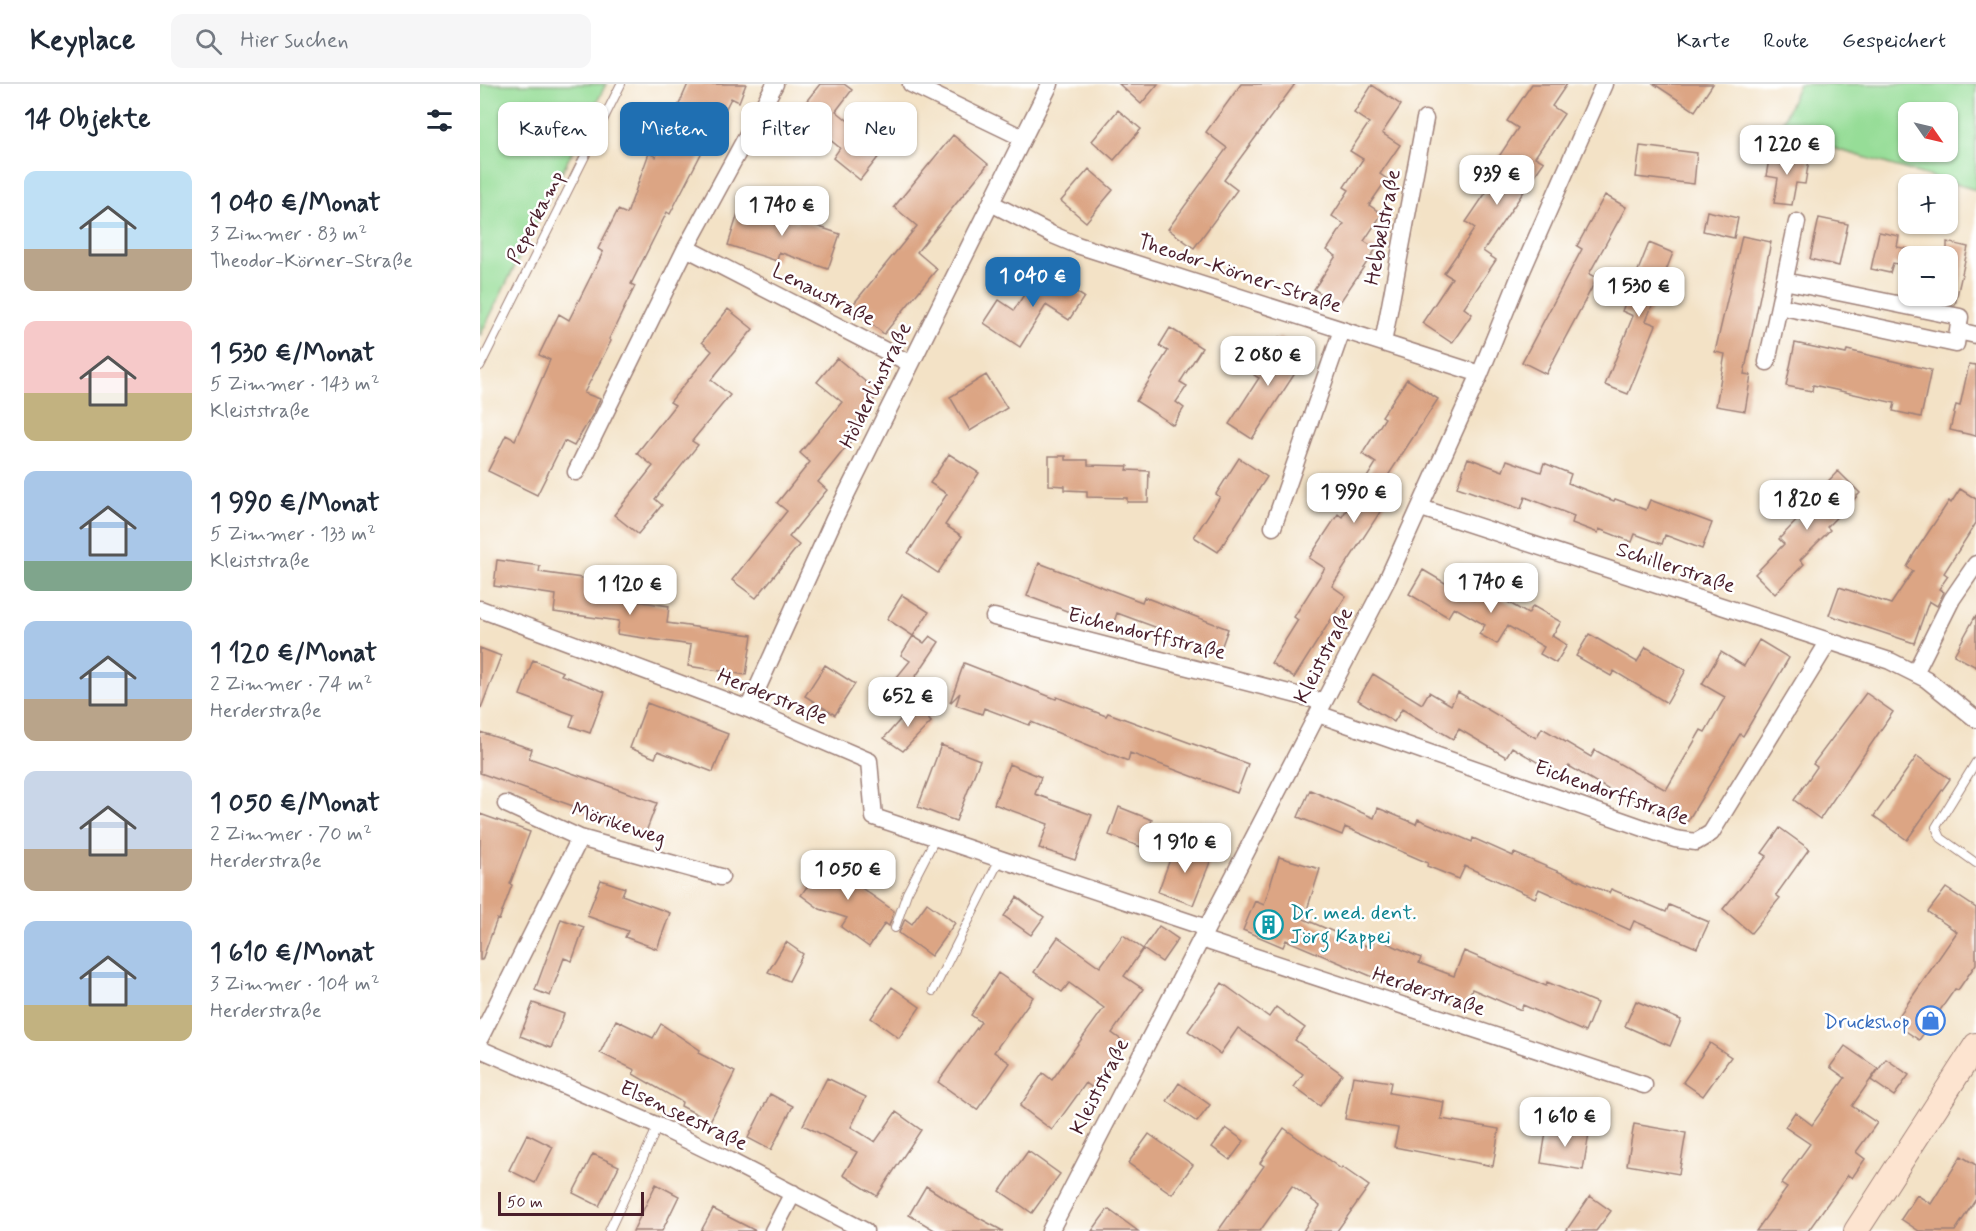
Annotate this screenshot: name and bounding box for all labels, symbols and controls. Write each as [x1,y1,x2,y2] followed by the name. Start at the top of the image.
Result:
[171,14,591,68] search box
[30,23,135,60] text: Keyplace
[192,25,225,58] icon: search
[240,27,349,55] text: Hier suchen
[1677,27,1730,55] text: Karte
[1763,27,1809,55] text: Route
[1842,27,1946,55] text: Gespeichert
[498,102,608,156] chip: Kaufen
[620,102,729,156] chip: Mieten
[741,102,832,156] chip: Filter
[844,102,917,156] chip: Neu
[1898,102,1958,162] north arrow
[1898,102,1958,306] map controls
[24,103,151,137] text: 14 Objekte
[423,104,456,137] icon: filters
[1732,125,1842,176] pin: 1 220 €
[1754,131,1820,158] text: 1 220 €
[1455,155,1539,206] pin: 939 €
[1473,161,1521,188] text: 939 €
[500,166,571,269] street label: Peperkamp
[1358,167,1408,288] street label: Hebbelstraße
[1898,174,1958,234] button: +
[727,186,837,237] pin: 1 740 €
[210,187,381,221] text: 1 040 €/Monat
[749,192,815,219] text: 1 740 €
[72,195,144,267] icon: home
[210,221,367,248] text: 3 Zimmer · 83 m²
[1134,228,1345,320] street label: Theodor-Körner-Straße
[1898,246,1958,306] button: −
[210,248,413,275] text: Theodor-Körner-Straße
[767,257,880,333] street label: Lenaustraße
[978,257,1088,308] pin: 1 040 €
[999,263,1067,290] text: 1 040 €
[1584,267,1694,318] pin: 1 530 €
[1608,273,1670,300] text: 1 530 €
[833,318,919,453] street label: Hölderlinstraße
[1213,336,1323,387] pin: 2 080 €
[210,337,375,371] text: 1 530 €/Monat
[1234,342,1302,369] text: 2 080 €
[72,345,144,417] icon: home
[210,371,380,398] text: 5 Zimmer · 143 m²
[210,398,310,425] text: Kleiststraße
[1299,473,1409,524] pin: 1 990 €
[1321,479,1387,506] text: 1 990 €
[1752,480,1862,531] pin: 1 820 €
[1774,486,1840,513] text: 1 820 €
[210,487,380,521] text: 1 990 €/Monat
[72,495,144,567] icon: home
[210,521,376,548] text: 5 Zimmer · 133 m²
[1613,536,1739,600] street label: Schillerstraße
[210,548,310,575] text: Kleiststraße
[1436,563,1546,614] pin: 1 740 €
[575,565,685,616] pin: 1 120 €
[1458,569,1524,596] text: 1 740 €
[598,571,662,598] text: 1 120 €
[1065,601,1229,667] street label: Eichendorffstraße
[1288,602,1360,709] street label: Kleiststraße
[210,637,377,671] text: 1 120 €/Monat
[72,645,144,717] icon: home
[713,662,832,732] street label: Herderstraße
[210,671,372,698] text: 2 Zimmer · 74 m²
[866,677,950,728] pin: 652 €
[882,683,934,710] text: 652 €
[210,698,322,725] text: Herderstraße
[1531,753,1693,833] street label: Eichendorffstraße
[210,787,380,821] text: 1 050 €/Monat
[72,795,144,867] icon: home
[568,796,669,852] street label: Mörikeweg
[210,821,372,848] text: 2 Zimmer · 70 m²
[1130,823,1240,874] pin: 1 910 €
[1153,829,1217,856] text: 1 910 €
[210,848,322,875] text: Herderstraße
[793,850,903,901] pin: 1 050 €
[815,856,881,883] text: 1 050 €
[1290,899,1417,953] place label: Dr. med. dent. Jörg Kappei
[1253,908,1285,940] building icon: Dr. med. dent. Jörg Kappei
[210,937,375,971] text: 1 610 €/Monat
[72,945,144,1017] icon: home
[1369,961,1489,1023] street label: Herderstraße
[210,971,380,998] text: 3 Zimmer · 104 m²
[210,998,322,1025] text: Herderstraße
[1915,1005,1947,1037] shop icon: Druckshop
[1824,1008,1910,1036] place label: Druckshop
[1064,1033,1136,1140] street label: Kleiststraße
[615,1074,752,1158] street label: Elsenseestraße
[1510,1097,1620,1148] pin: 1 610 €
[1534,1103,1596,1130] text: 1 610 €
[498,1189,644,1216] scale bar
[507,1192,543,1213] text: 50 m

